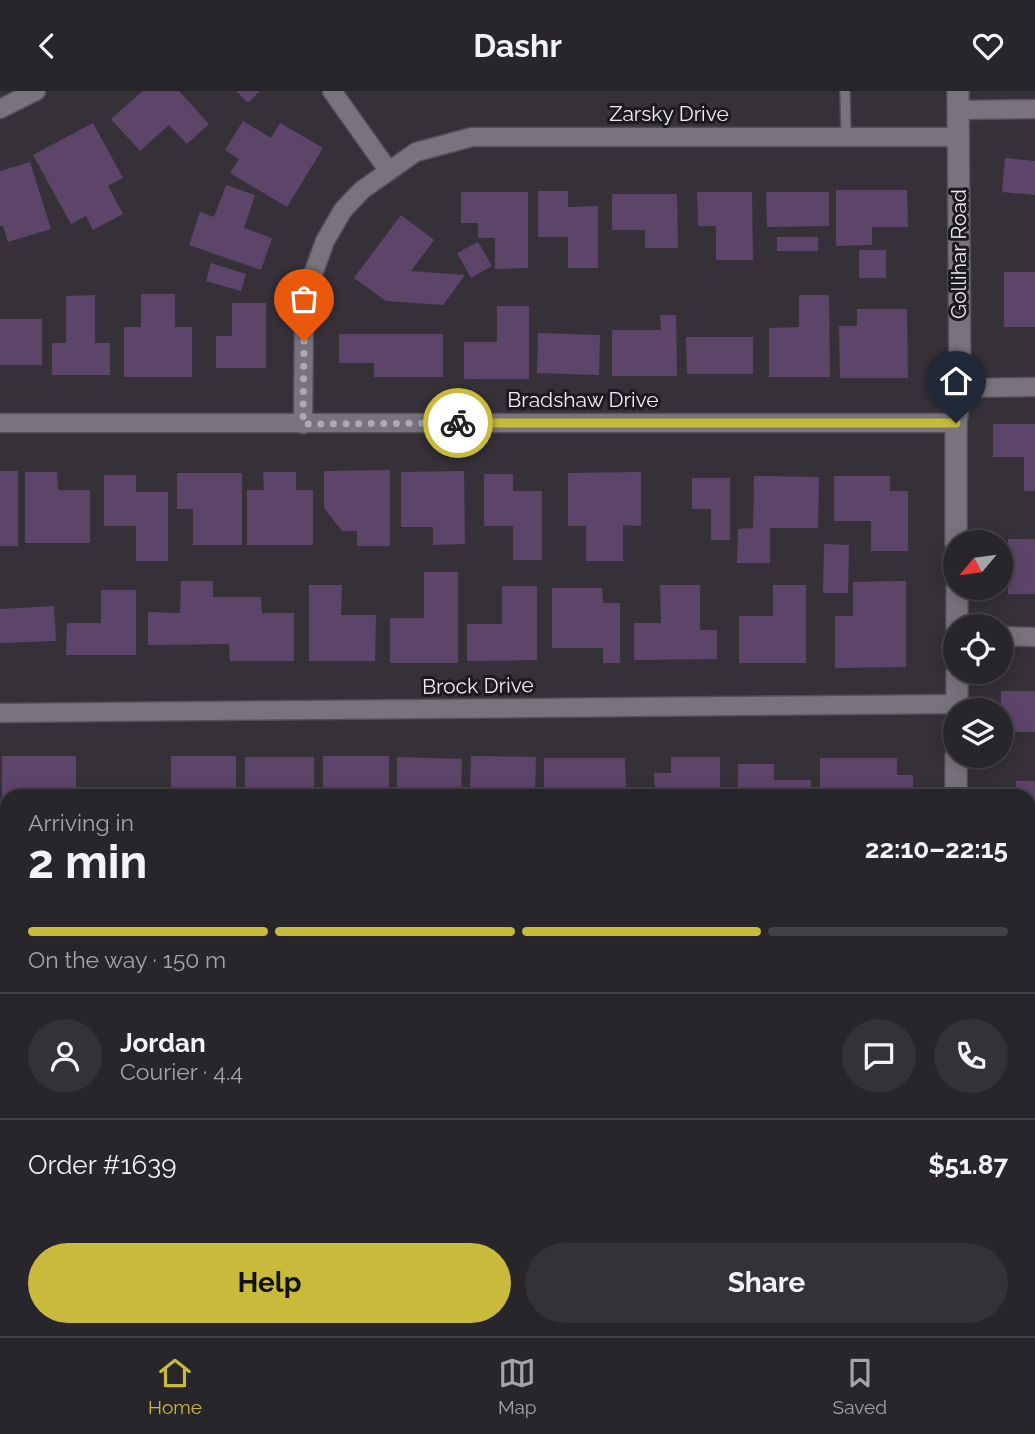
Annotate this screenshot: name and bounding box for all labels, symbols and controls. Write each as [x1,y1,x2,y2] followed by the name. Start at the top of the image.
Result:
[28,27,66,65] icon: back
[473,27,562,64] text: Dashr
[969,27,1007,65] icon: heart
[609,101,729,126] street label: Zarsky Drive
[946,189,971,319] street label: Gollihar Road
[274,269,334,341] pin
[285,280,323,318] icon: bag
[926,351,986,423] pin
[937,362,975,400] icon: home
[507,387,659,412] street label: Bradshaw Drive
[423,388,493,458] courier
[439,404,477,442] icon: bike
[943,530,1013,600] north arrow
[943,530,1013,768] map controls
[943,614,1013,684] button: locate
[422,672,534,699] street label: Brock Drive
[943,698,1013,768] button: layers
[28,809,134,836] text: Arriving in
[865,834,1008,864] text: 22:10–22:15
[28,835,147,889] text: 2 min
[28,946,226,973] text: On the way · 150 m
[28,1019,102,1093] button: person
[842,1019,916,1093] button: chat
[934,1019,1008,1093] button: phone
[120,1028,206,1058] text: Jordan
[120,1058,243,1085] text: Courier · 4.4
[28,1150,176,1180] text: Order #1639
[928,1150,1008,1180] text: $51.87
[28,1243,511,1323] button: Help
[525,1243,1008,1323] button: Share
[148,1354,202,1418] tab: Home
[498,1354,537,1418] tab: Map
[833,1354,887,1418] tab: Saved

